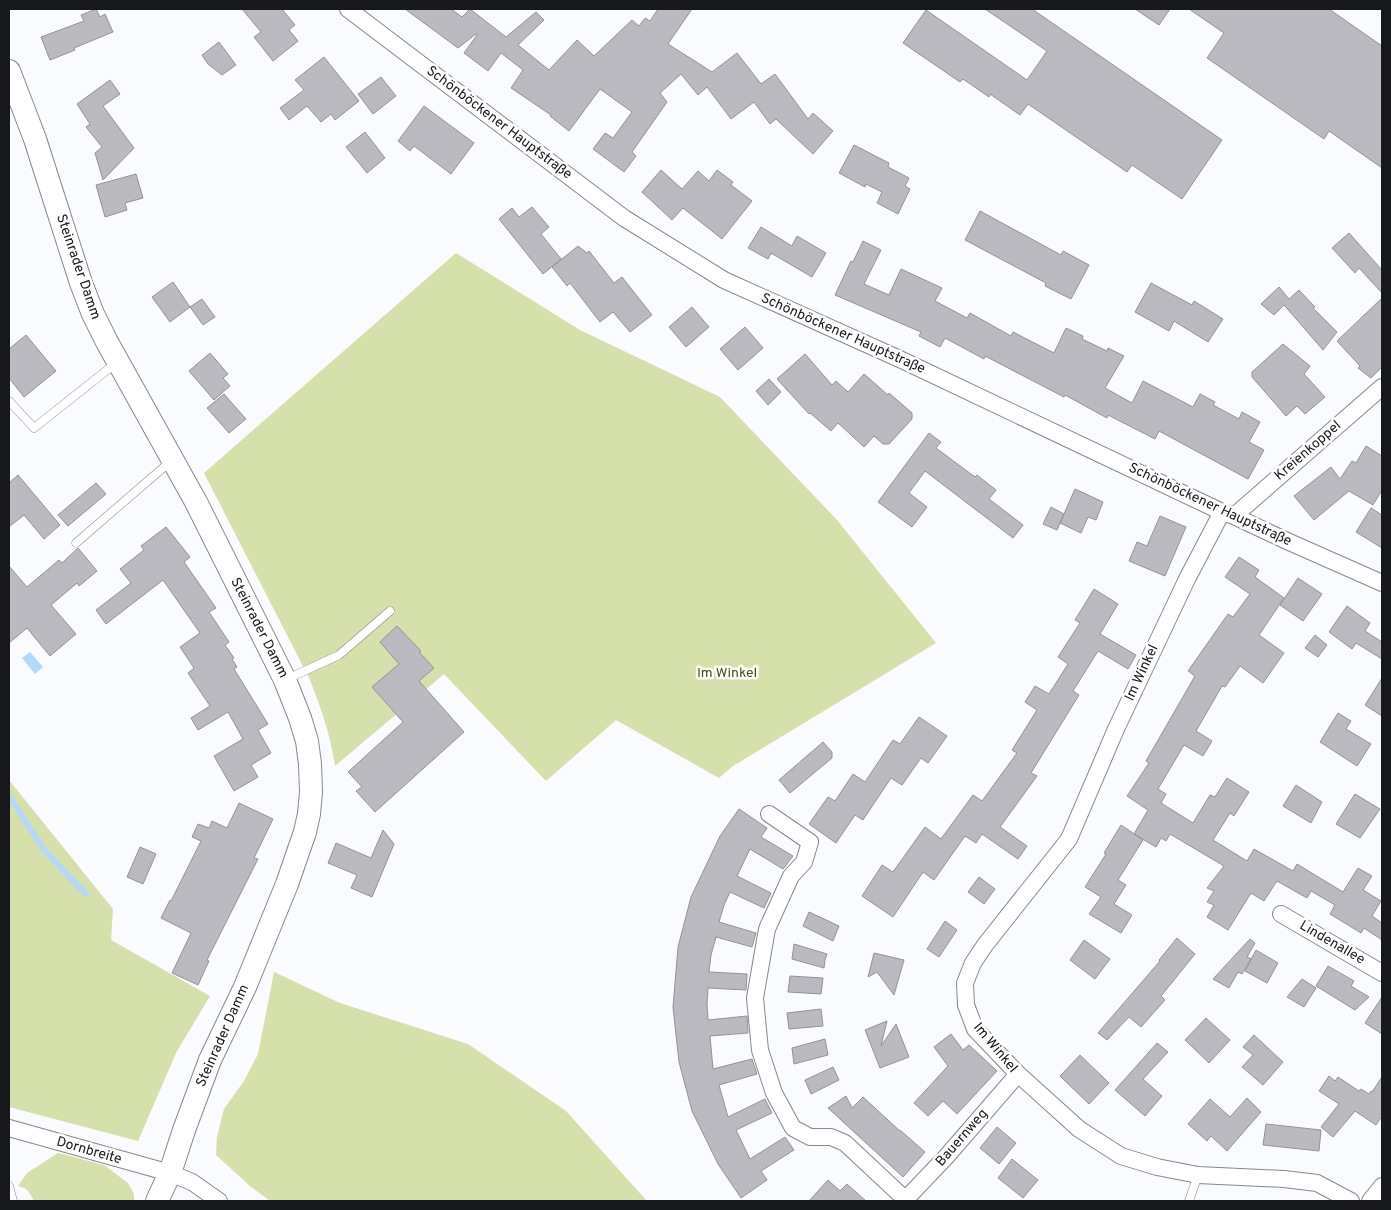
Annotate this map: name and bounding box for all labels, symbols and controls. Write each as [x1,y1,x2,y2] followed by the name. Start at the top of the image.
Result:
[423,63,575,183] street label: Schönböckener Hauptstraße
[52,212,104,322] street label: Steinrader Damm
[758,290,928,378] street label: Schönböckener Hauptstraße
[1271,417,1345,485] street label: Kreienkoppel
[1126,460,1294,550] street label: Schönböckener Hauptstraße
[226,575,292,681] street label: Steinrader Damm
[1122,642,1162,704] street label: Im Winkel
[697,665,757,682] park label: Im Winkel
[1296,917,1368,969] street label: Lindenallee
[193,982,253,1090] street label: Steinrader Damm
[969,1019,1021,1077] street label: Im Winkel
[932,1106,992,1170] street label: Bauernweg
[54,1134,124,1168] street label: Dornbreite

